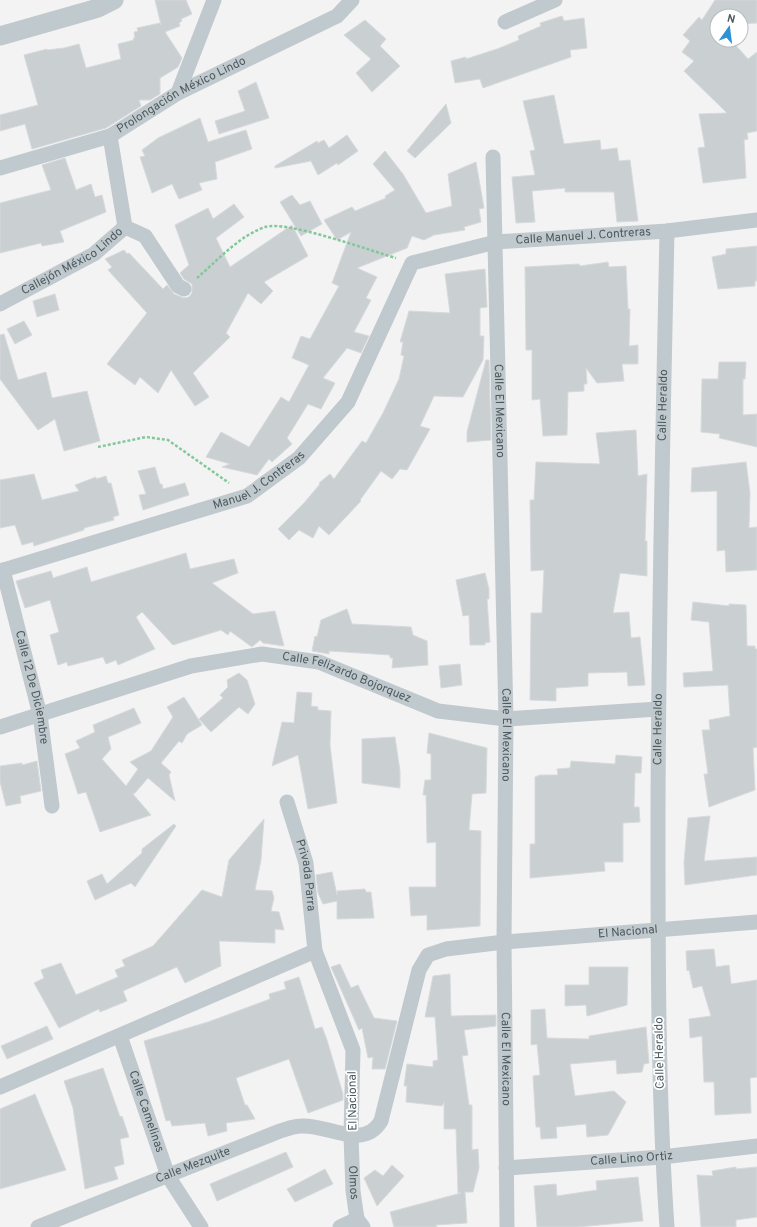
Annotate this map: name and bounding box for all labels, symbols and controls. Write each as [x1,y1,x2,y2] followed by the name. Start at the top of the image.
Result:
[709,8,749,48] north arrow
[726,12,737,27] text: N
[114,53,249,138] street label: Prolongación México Lindo
[19,224,127,299] street label: Callejón México Lindo
[515,224,651,249] street label: Calle Manuel J. Contreras
[490,364,508,458] street label: Calle El Mexicano
[655,369,672,441] street label: Calle Heraldo
[211,448,309,514] street label: Manuel J. Contreras
[11,629,52,745] street label: Calle 12 De Diciembre
[281,649,414,707] street label: Calle Felizardo Bojorquez
[497,688,514,782] street label: Calle El Mexicano
[650,693,667,765] street label: Calle Heraldo
[291,837,319,912] street label: Privada Parra
[597,922,658,943] street label: El Nacional
[497,1012,514,1106] street label: Calle El Mexicano
[651,1017,669,1089] street label: Calle Heraldo
[124,1069,167,1155] street label: Calle Camelinas
[344,1071,362,1131] street label: El Nacional
[153,1143,233,1187] street label: Calle Mezquite
[590,1148,674,1170] street label: Calle Lino Ortiz
[344,1165,362,1201] street label: Olmos

